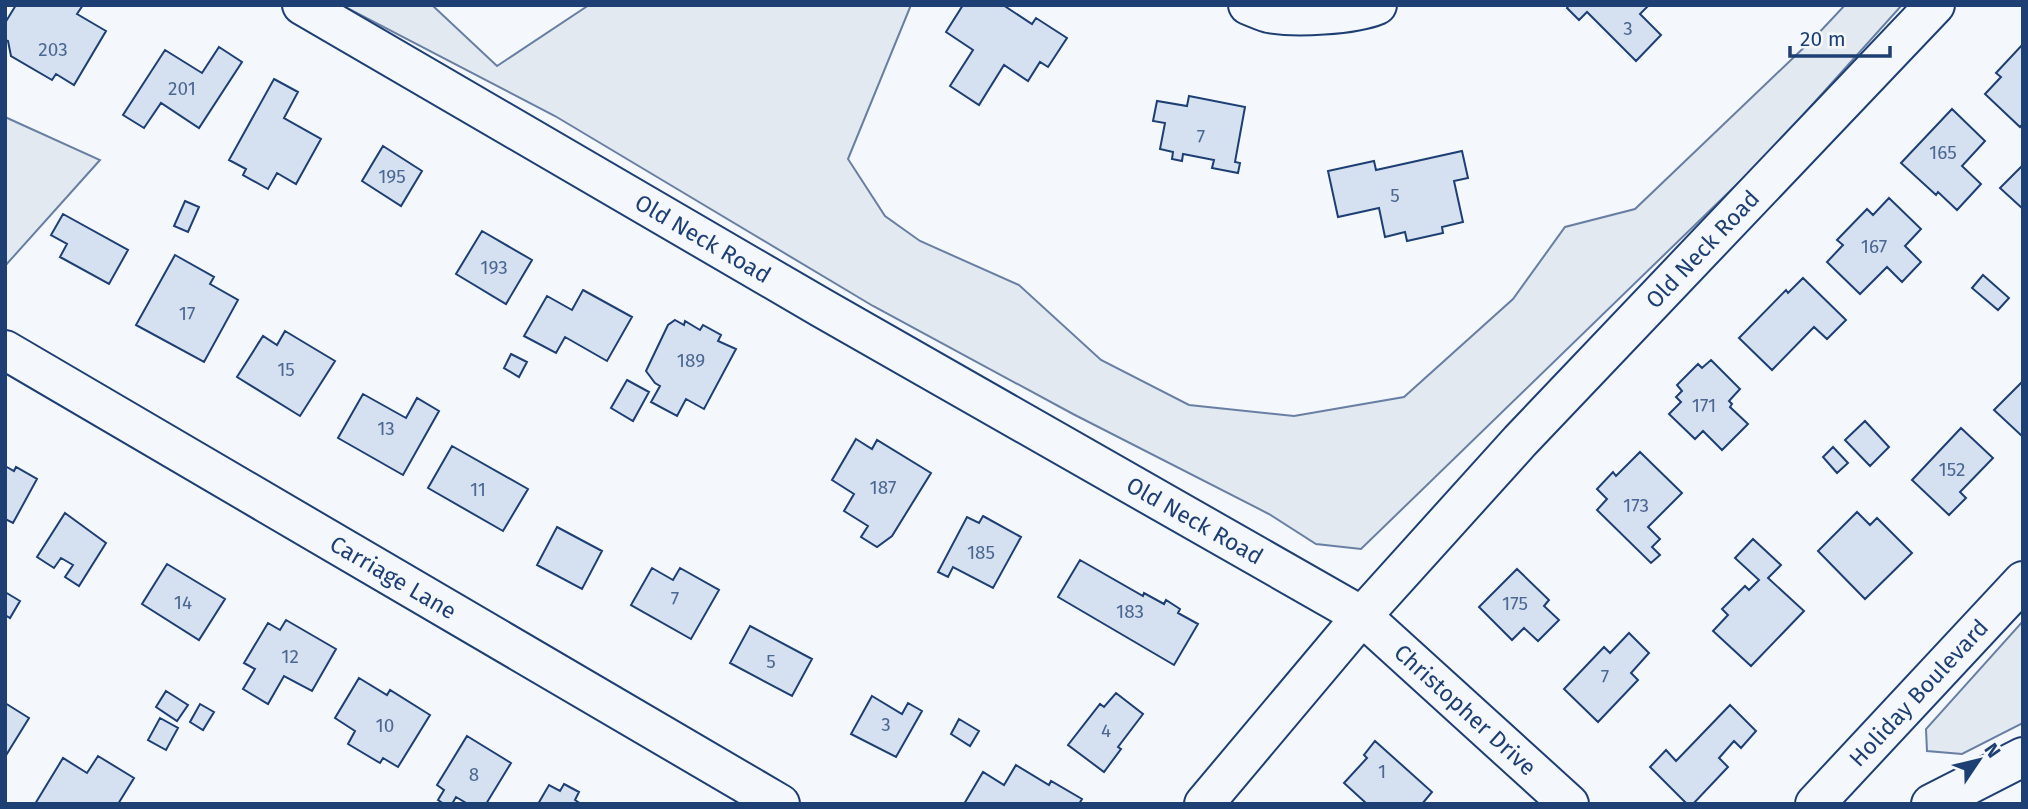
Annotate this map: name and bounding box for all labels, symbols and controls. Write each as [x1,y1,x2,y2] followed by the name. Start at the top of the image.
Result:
[1790,14,1890,58] scale bar
[1623,17,1633,40] house number: 3
[1800,26,1846,52] text: 20 m
[38,38,68,61] house number: 203
[168,77,196,100] house number: 201
[1197,125,1205,148] house number: 7
[1929,141,1957,164] house number: 165
[378,165,406,188] house number: 195
[1390,184,1400,207] house number: 5
[1640,184,1765,314] street label: Old Neck Road
[630,188,776,289] street label: Old Neck Road
[1861,235,1887,258] house number: 167
[480,256,508,279] house number: 193
[179,302,195,325] house number: 17
[677,349,705,372] house number: 189
[277,358,295,381] house number: 15
[1692,394,1716,417] house number: 171
[377,417,395,440] house number: 13
[1939,458,1965,481] house number: 152
[1122,471,1268,571] street label: Old Neck Road
[870,476,896,499] house number: 187
[470,478,486,501] house number: 11
[1623,494,1649,517] house number: 173
[325,530,462,625] street label: Carriage Lane
[967,541,995,564] house number: 185
[671,587,679,610] house number: 7
[174,591,192,614] house number: 14
[1502,592,1528,615] house number: 175
[1116,600,1144,623] house number: 183
[1843,613,1994,772] street label: Holiday Boulevard
[1388,638,1542,781] street label: Christopher Drive
[281,645,299,668] house number: 12
[766,650,776,673] house number: 5
[1601,665,1609,688] house number: 7
[881,713,891,736] house number: 3
[376,714,394,737] house number: 10
[1101,719,1111,742] house number: 4
[1944,725,2014,795] north arrow
[1979,739,2006,762] text: N
[1378,760,1386,783] house number: 1
[469,763,479,786] house number: 8

